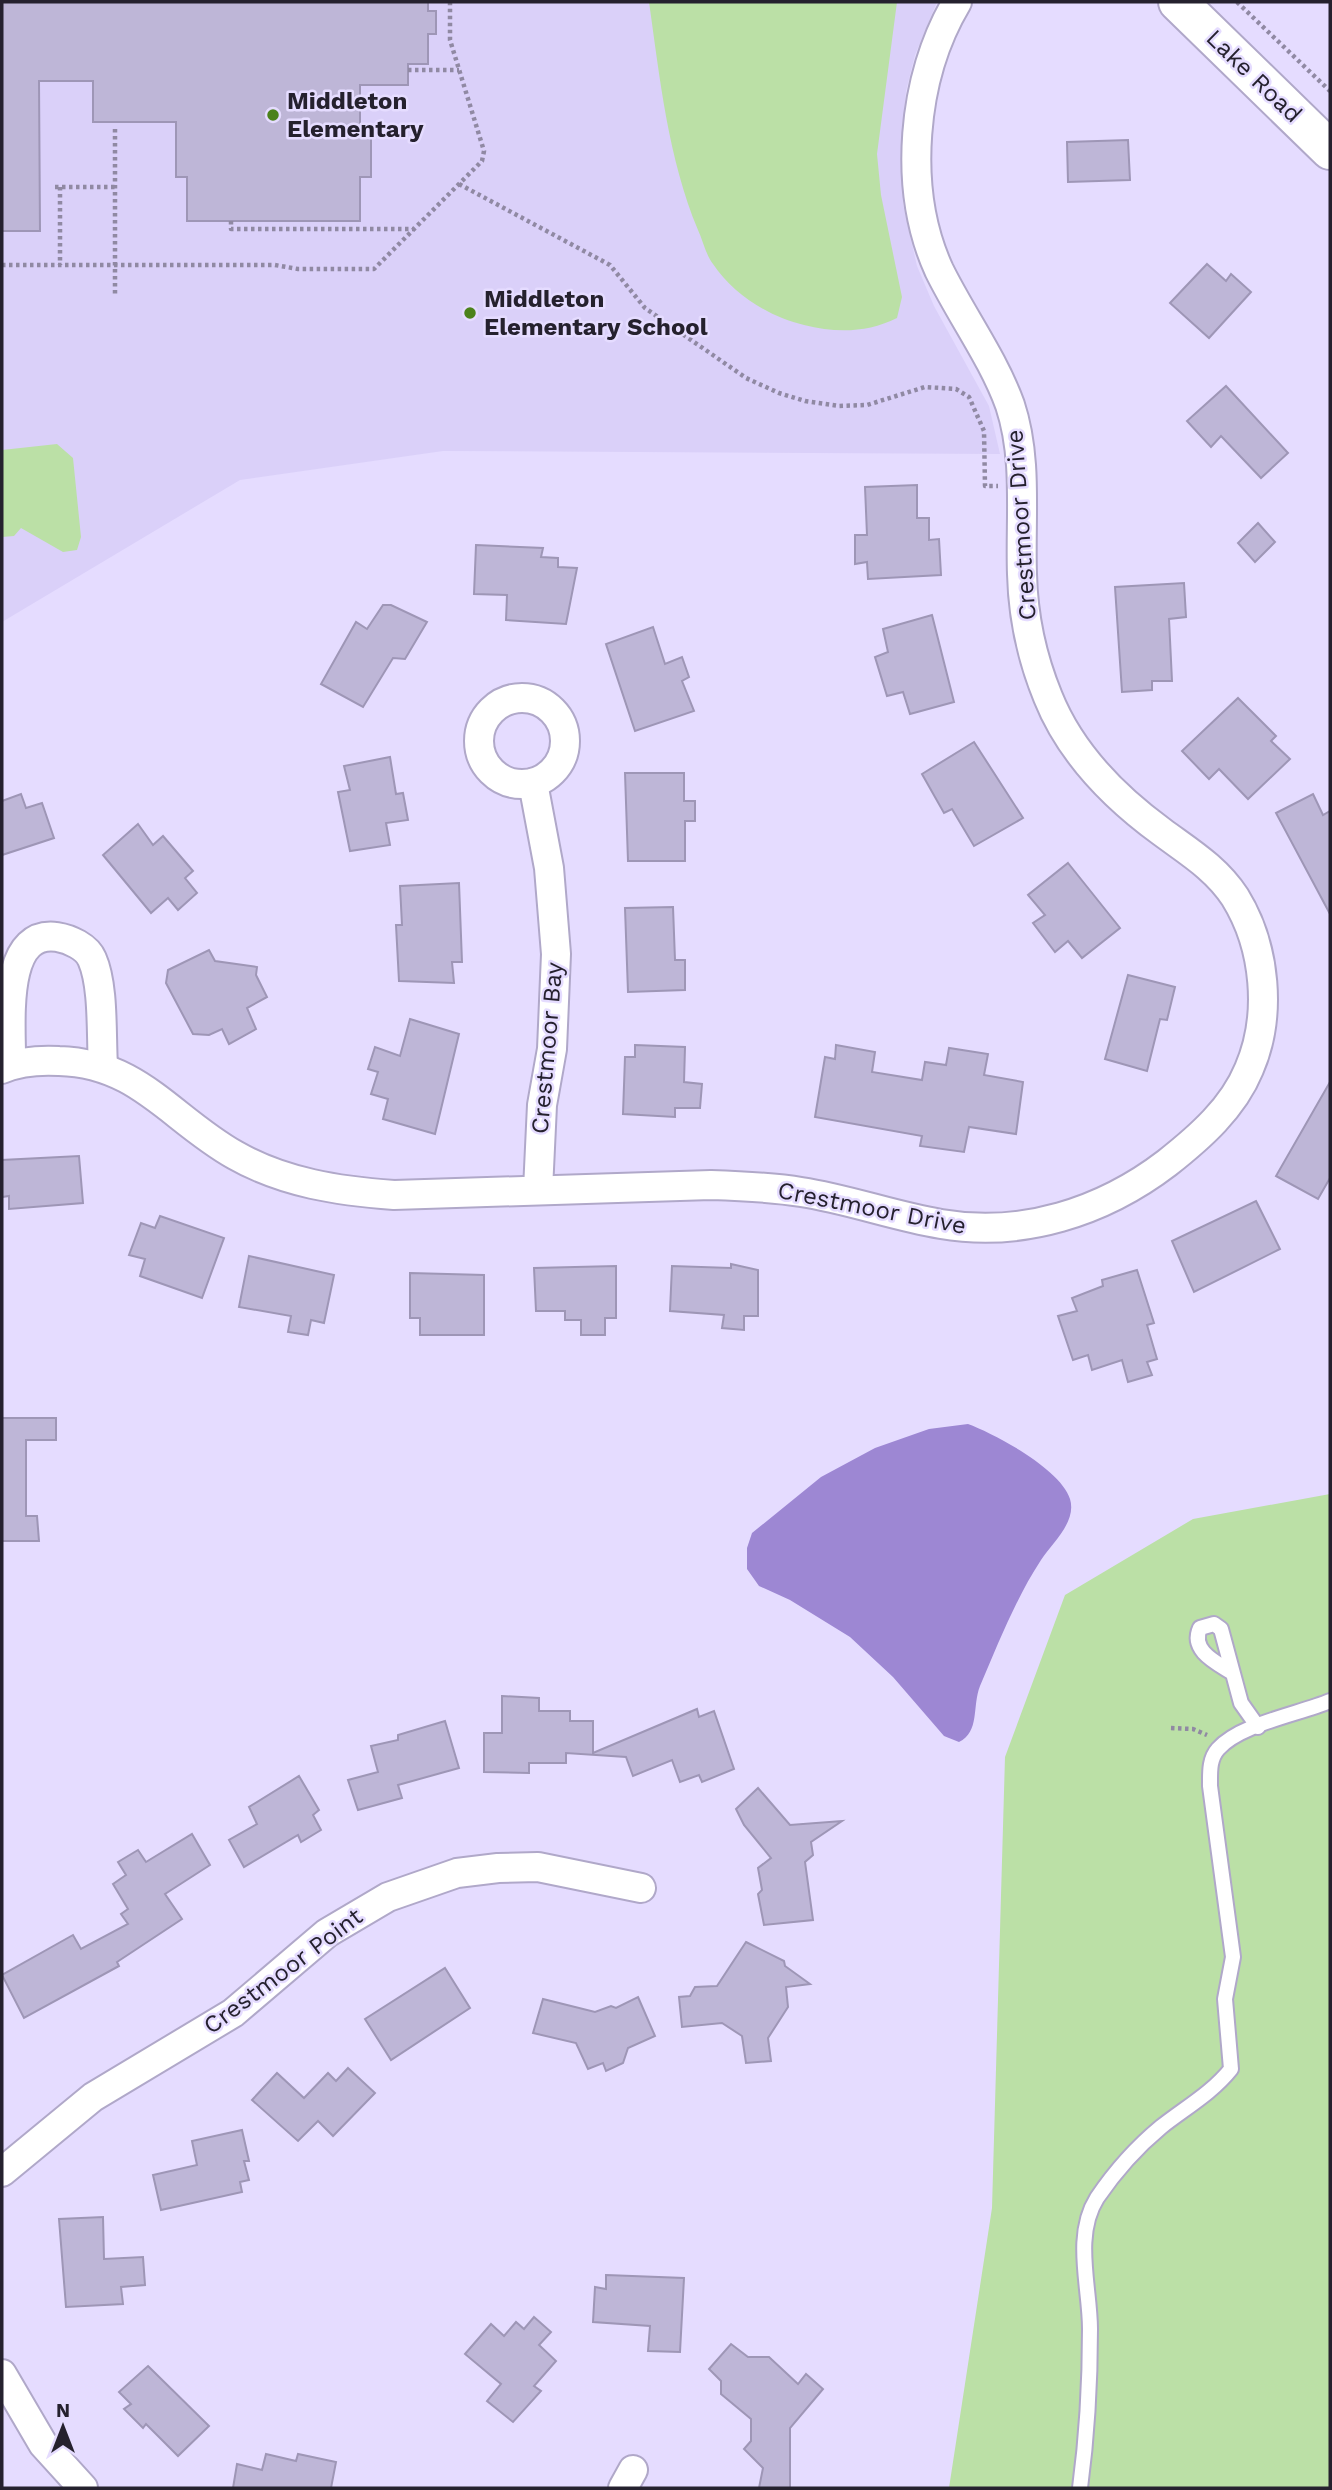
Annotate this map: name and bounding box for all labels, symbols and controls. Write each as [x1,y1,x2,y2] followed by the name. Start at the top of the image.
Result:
[1200,24,1308,128] street label: Lake Road
[287,87,424,143] place label: Middleton Elementary
[265,107,281,123] marker: Middleton Elementary
[484,285,708,341] place label: Middleton Elementary School
[462,305,478,321] marker: Middleton Elementary School
[1000,429,1042,621] street label: Crestmoor Drive
[526,960,569,1135] street label: Crestmoor Bay
[775,1176,969,1240] street label: Crestmoor Drive
[198,1902,368,2040] street label: Crestmoor Point
[28,2392,98,2462] north arrow
[56,2399,70,2422] text: N

